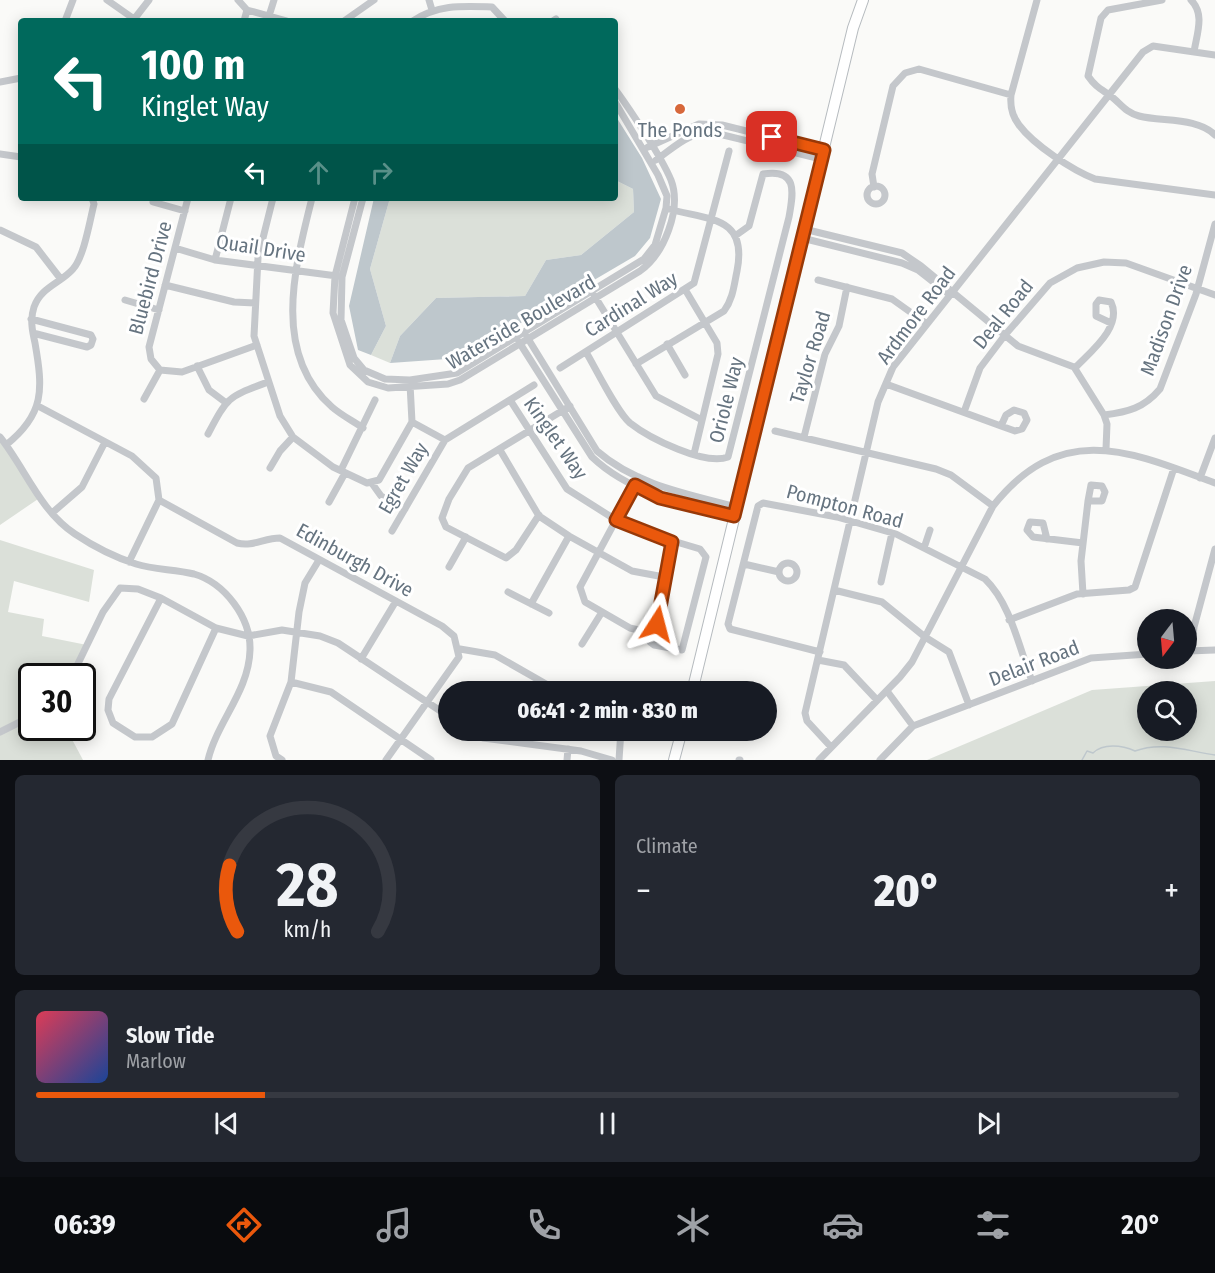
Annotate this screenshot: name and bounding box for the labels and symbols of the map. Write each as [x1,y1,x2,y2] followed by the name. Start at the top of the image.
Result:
[673,102,687,116] marker: The Ponds
[746,111,797,162] pin
[638,118,722,142] place label: The Ponds
[123,219,177,337] street label: Bluebird Drive
[215,229,307,267] street label: Quail Drive
[872,261,960,369] street label: Ardmore Road
[1135,261,1197,379] street label: Madison Drive
[580,266,682,342] street label: Cardinal Way
[442,270,600,374] street label: Waterside Boulevard
[968,274,1038,354] street label: Deal Road
[785,308,835,406] street label: Taylor Road
[704,354,748,445] street label: Oriole Way
[519,392,593,484] street label: Kinglet Way
[373,438,433,518] street label: Egret Way
[784,479,906,533] street label: Pompton Road
[292,518,418,602] street label: Edinburgh Drive
[625,592,689,656] position arrow
[1137,609,1197,669] north arrow
[986,635,1082,691] street label: Delair Road
[18,663,96,741] speed limit sign: 30

